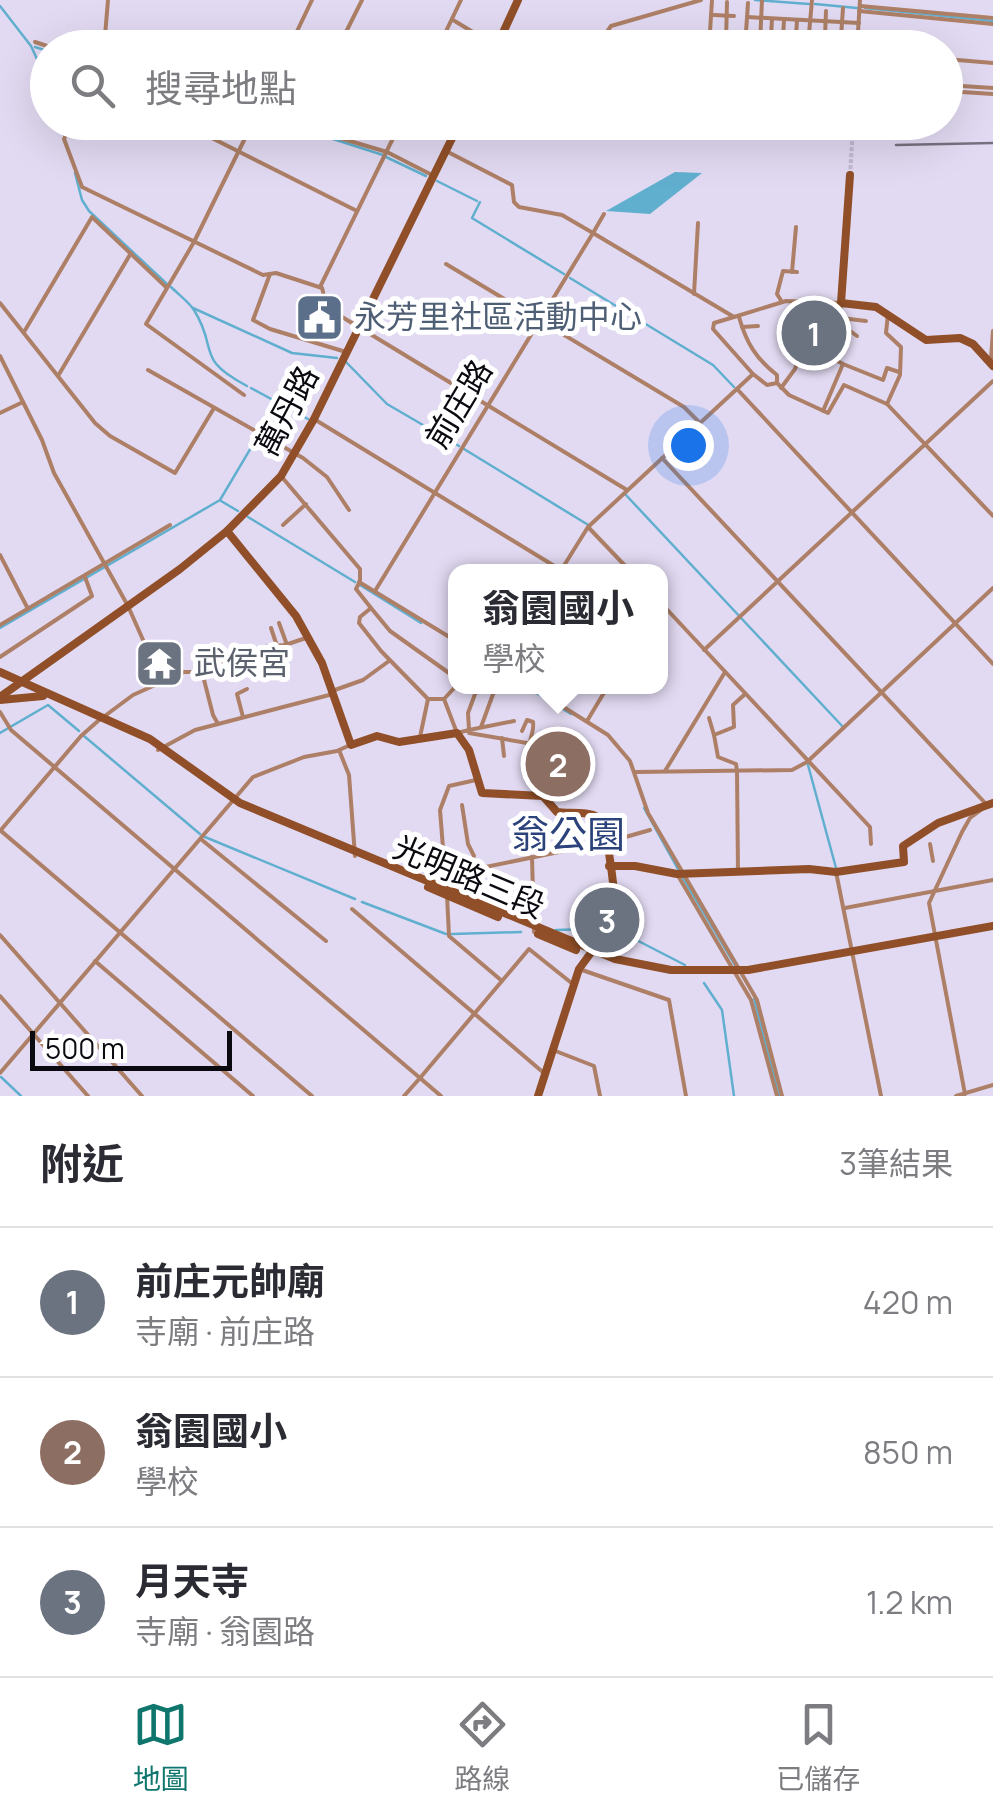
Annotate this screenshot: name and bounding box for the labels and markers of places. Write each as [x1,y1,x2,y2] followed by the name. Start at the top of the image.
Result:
[293,291,345,343] public building icon: 永芳里社區活動中心
[354,294,642,338] place label: 永芳里社區活動中心
[782,296,846,370] pin: 1
[133,637,185,689] temple icon: 武侯宮
[194,640,290,684] place label: 武侯宮
[526,726,590,802] pin: 2
[574,882,640,958] pin: 3

